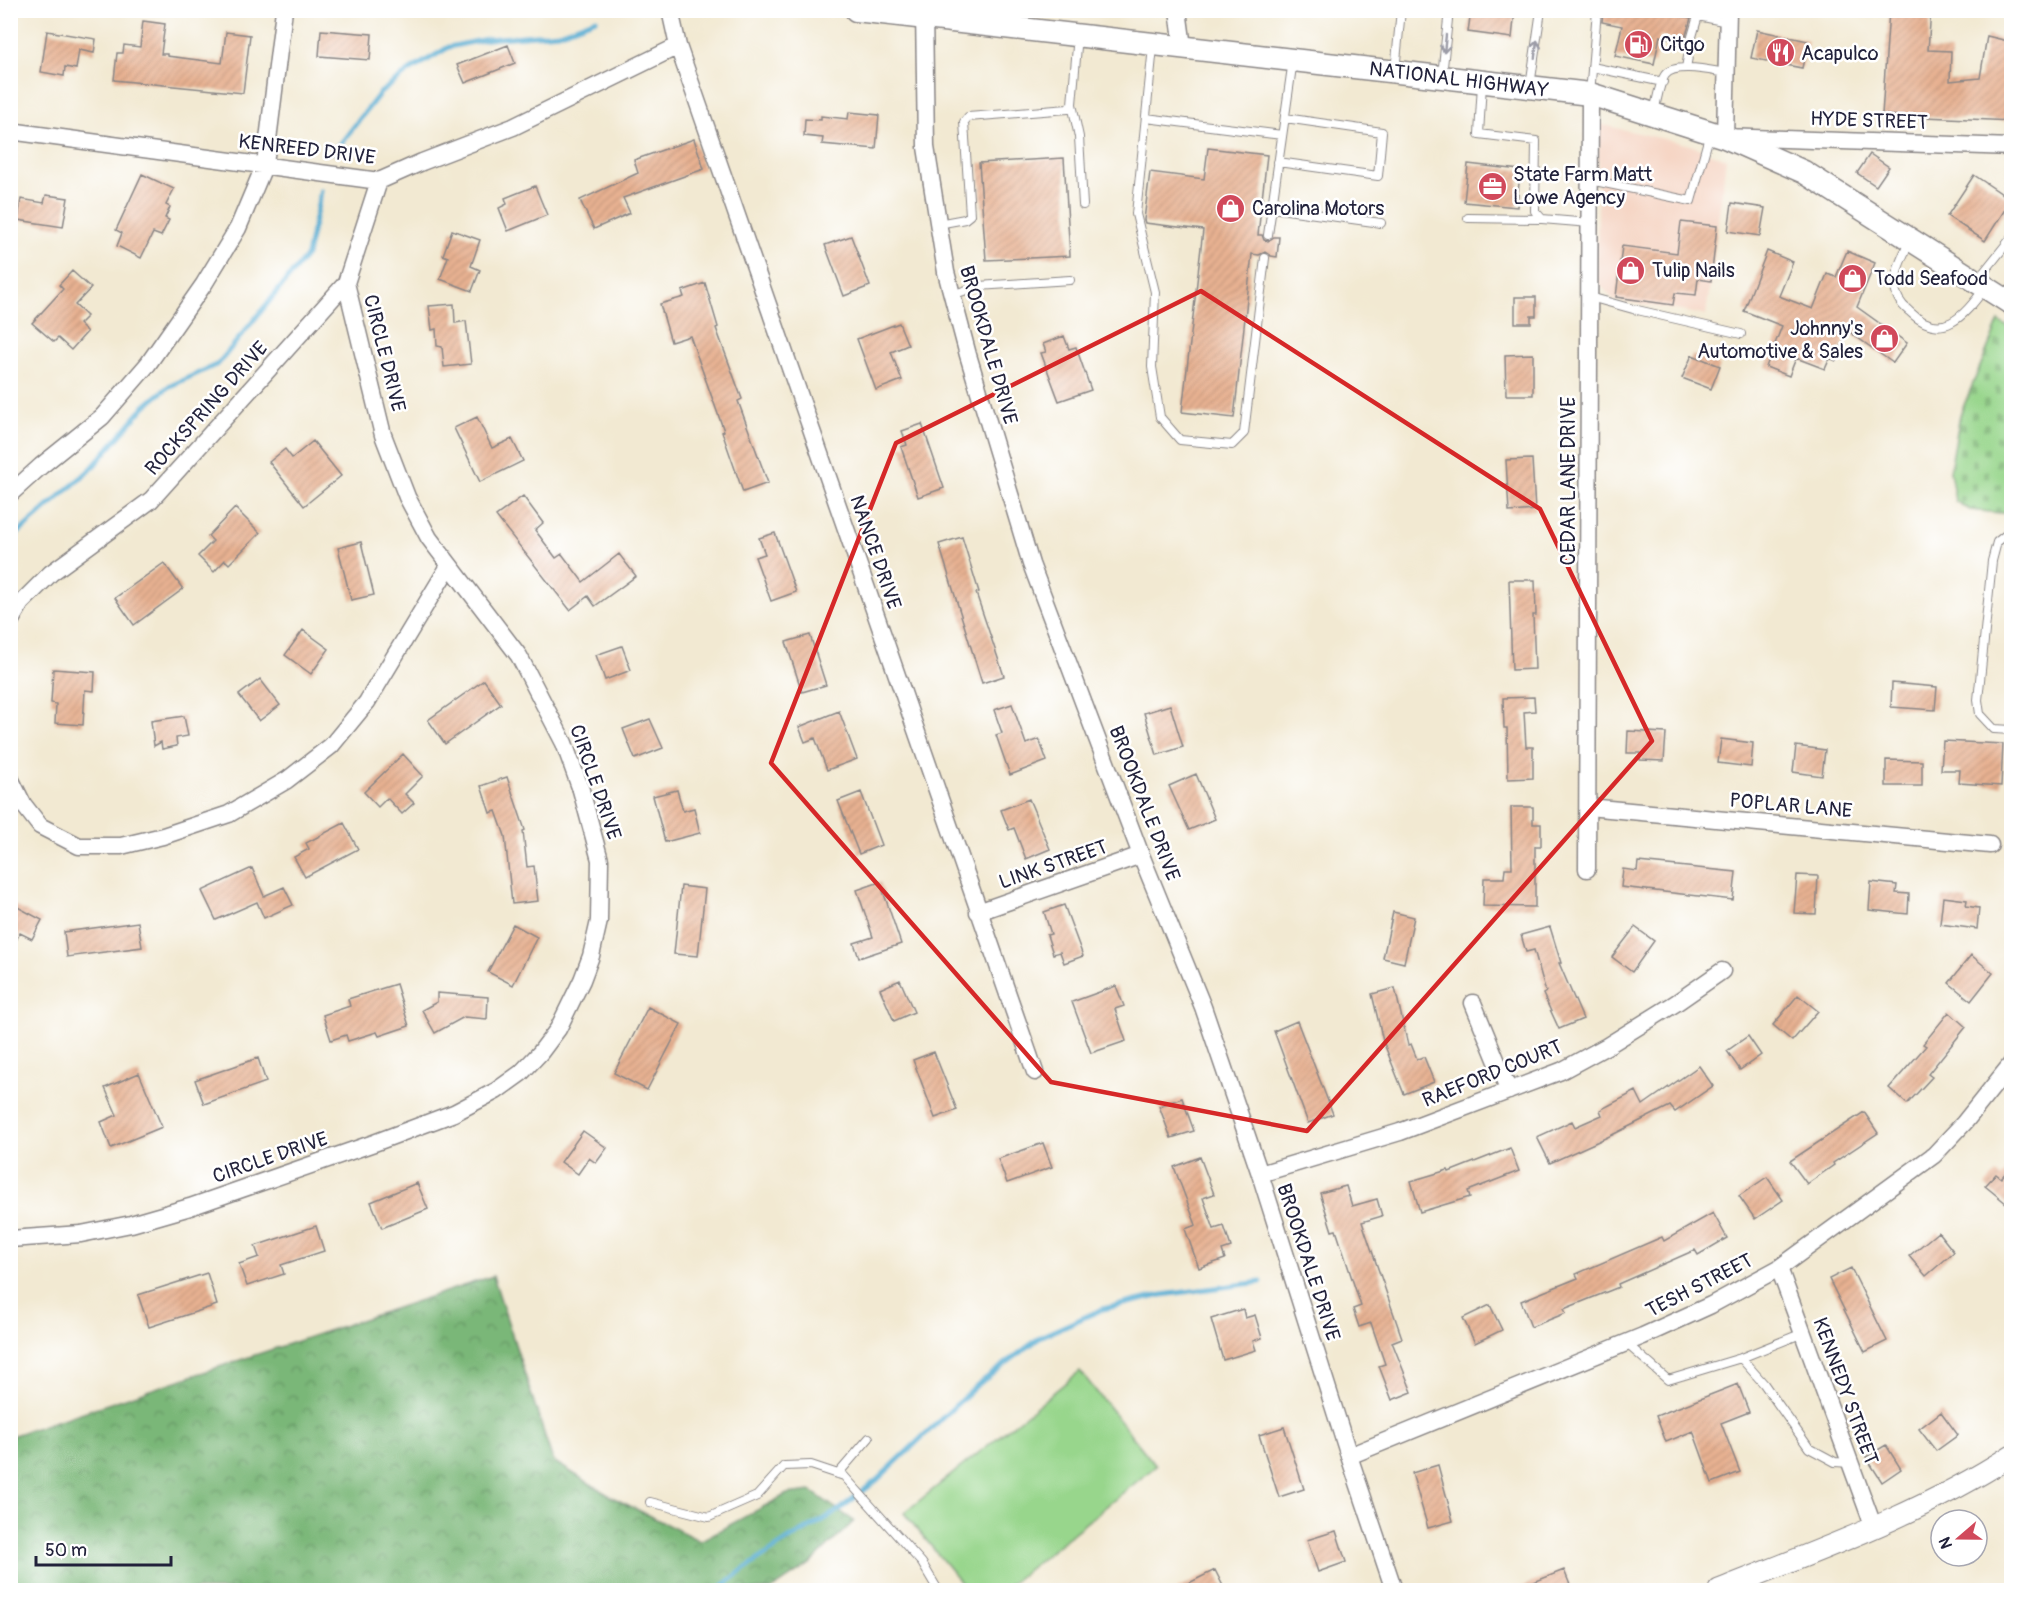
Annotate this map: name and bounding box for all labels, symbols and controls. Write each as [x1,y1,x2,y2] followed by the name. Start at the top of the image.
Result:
[1623,28,1655,60] fuel station icon: Citgo
[1660,32,1705,57] place label: Citgo
[1439,33,1450,53] one-way arrow
[1764,37,1796,69] restaurant icon: Acapulco
[1530,39,1541,59] one-way arrow
[1801,41,1879,66] place label: Acapulco
[1368,56,1551,103] street label: NATIONAL HIGHWAY
[1810,106,1928,135] street label: HYDE STREET
[237,129,377,170] street label: KENREED DRIVE
[1513,162,1653,210] place label: State Farm Matt Lowe Agency
[1476,170,1508,202] office icon: State Farm Matt Lowe Agency
[1215,192,1247,224] shop icon: Carolina Motors
[1252,196,1384,221] place label: Carolina Motors
[1615,254,1647,286] shop icon: Tulip Nails
[1652,258,1735,283] place label: Tulip Nails
[1837,262,1869,294] shop icon: Todd Seafood
[954,263,1023,427] street label: BROOKDALE DRIVE
[1874,266,1988,291] place label: Todd Seafood
[358,292,411,414] street label: CIRCLE DRIVE
[1697,316,1863,364] place label: Johnny's Automotive & Sales
[1868,323,1900,355] shop icon: Johnny's Automotive & Sales
[140,336,273,481] street label: ROCKSPRING DRIVE
[1556,397,1581,565] street label: CEDAR LANE DRIVE
[844,492,907,613] street label: NANCE DRIVE
[564,721,627,843] street label: CIRCLE DRIVE
[1103,722,1186,884] street label: BROOKDALE DRIVE
[1729,788,1853,823] street label: POPLAR LANE
[996,834,1111,895] street label: LINK STREET
[1419,1034,1566,1113] street label: RAEFORD COURT
[209,1126,331,1189] street label: CIRCLE DRIVE
[1271,1180,1346,1344] street label: BROOKDALE DRIVE
[1642,1248,1757,1323] street label: TESH STREET
[1807,1314,1884,1468] street label: KENNEDY STREET
[1929,1508,1989,1568] north arrow
[36,1529,171,1567] scale bar
[1935,1534,1957,1551] text: N
[45,1539,87,1562] text: 50 m

